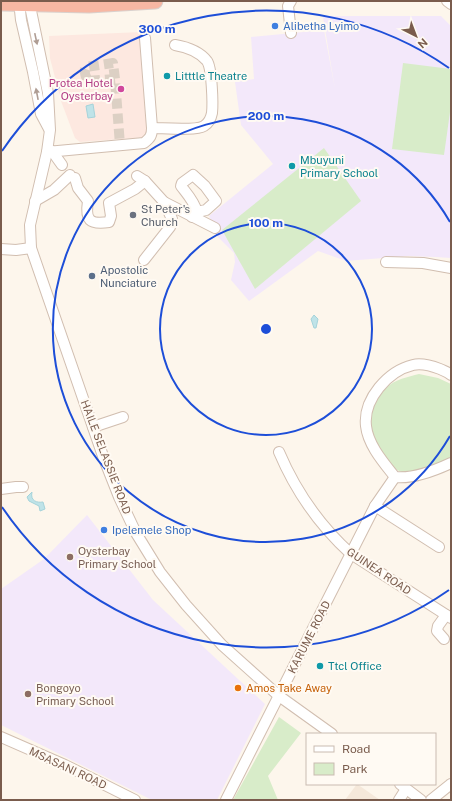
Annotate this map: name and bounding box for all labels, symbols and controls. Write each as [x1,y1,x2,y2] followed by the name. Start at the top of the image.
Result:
[396,16,436,56] north arrow
[283,20,359,32] place label: Alibetha Lyimo
[270,21,280,31] marker: Alibetha Lyimo
[139,22,176,36] text: 300 m
[33,33,39,46] one-way arrow
[415,36,430,51] text: N
[175,70,247,82] place label: Litttle Theatre
[162,71,172,81] marker: Litttle Theatre
[49,77,113,102] place label: Protea Hotel Oysterbay
[116,84,126,94] marker: Protea Hotel Oysterbay
[34,88,40,100] one-way arrow
[248,109,284,123] text: 200 m
[300,154,378,179] place label: Mbuyuni Primary School
[287,161,297,171] marker: Mbuyuni Primary School
[141,203,191,228] place label: St Peter's Church
[128,210,138,220] marker: St Peter's Church
[249,216,283,230] text: 100 m
[100,264,157,289] place label: Apostolic Nunciature
[87,271,97,281] marker: Apostolic Nunciature
[259,322,273,336] centre of rings
[79,398,133,516] street label: HAILE SELASSIE ROAD
[112,524,192,536] place label: Ipelemele Shop
[99,525,109,535] marker: Ipelemele Shop
[78,545,156,570] place label: Oysterbay Primary School
[345,545,414,597] street label: GUINEA ROAD
[65,552,75,562] marker: Oysterbay Primary School
[285,598,333,675] street label: KARUME ROAD
[328,660,382,672] place label: Ttcl Office
[315,661,325,671] marker: Ttcl Office
[36,682,114,707] place label: Bongoyo Primary School
[246,682,332,694] place label: Amos Take Away
[233,683,243,693] marker: Amos Take Away
[23,689,33,699] marker: Bongoyo Primary School
[306,733,436,785] legend
[342,742,370,756] text: Road
[27,745,109,791] street label: MSASANI ROAD
[342,762,368,776] text: Park

